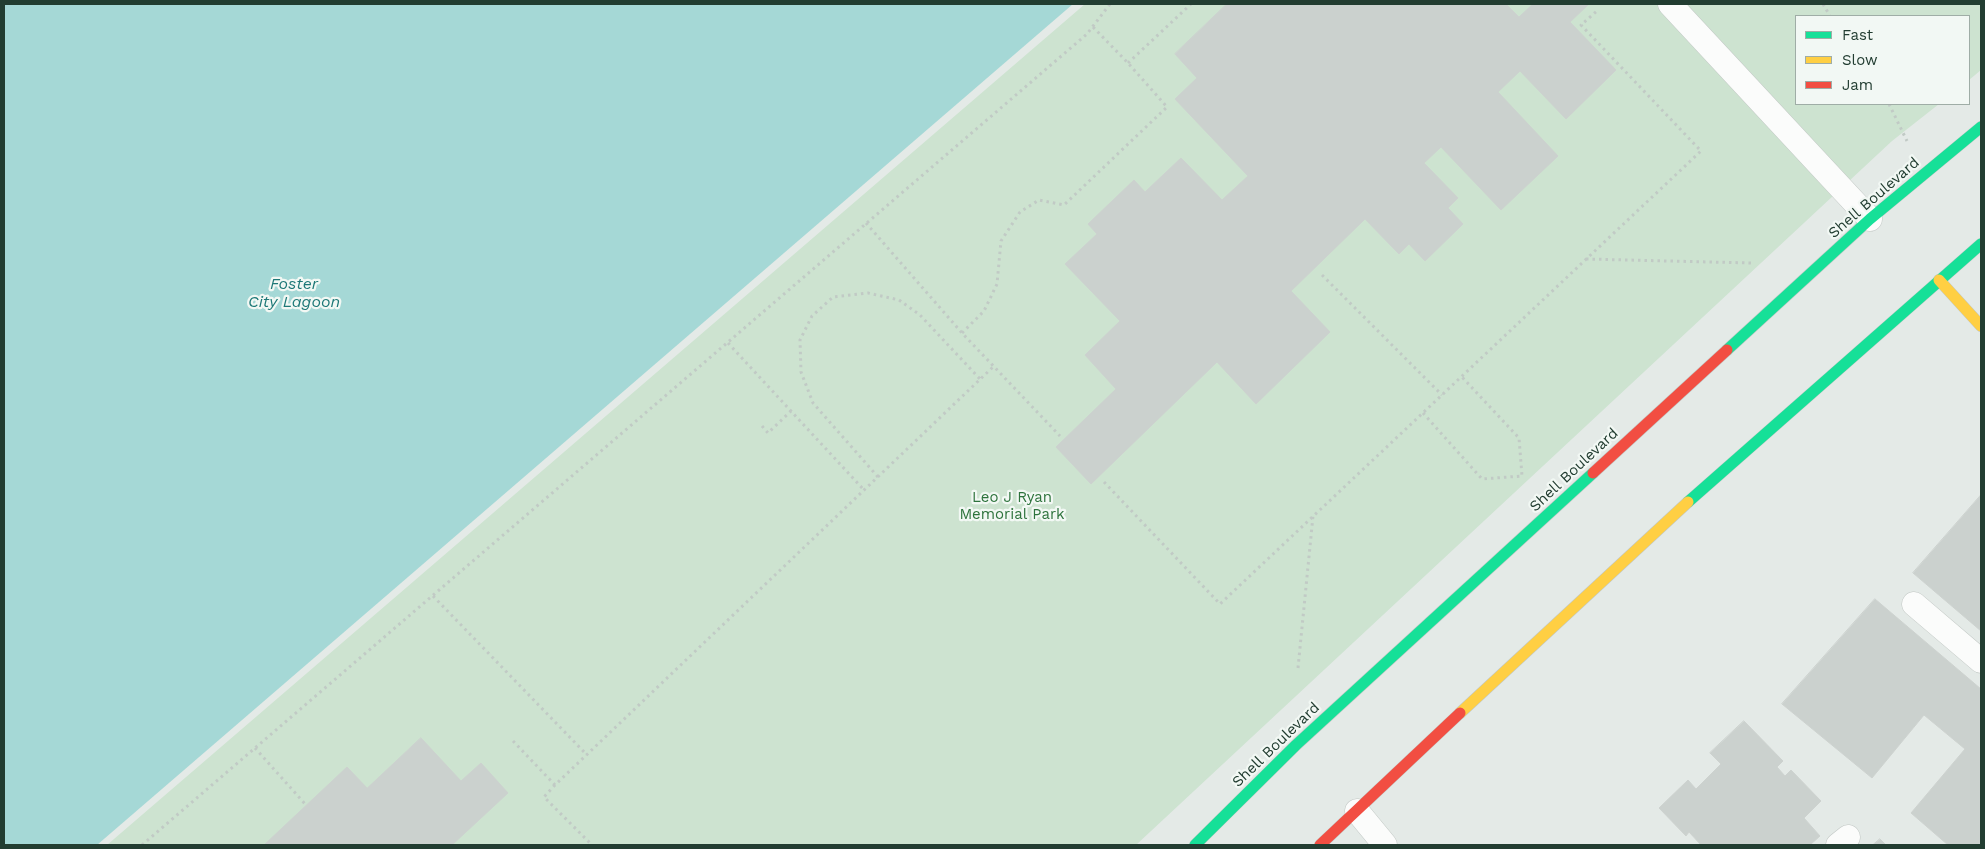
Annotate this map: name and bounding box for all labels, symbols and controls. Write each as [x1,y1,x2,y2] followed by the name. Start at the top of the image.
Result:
[1795,15,1970,105] legend
[1842,26,1873,44] text: Fast
[1842,51,1878,69] text: Slow
[1842,76,1873,94] text: Jam
[1825,154,1923,242] street label: Shell Boulevard
[248,274,340,312] water label: Foster City Lagoon
[1526,424,1622,516] street label: Shell Boulevard
[959,489,1065,524] park label: Leo J Ryan Memorial Park
[1229,699,1323,791] street label: Shell Boulevard

